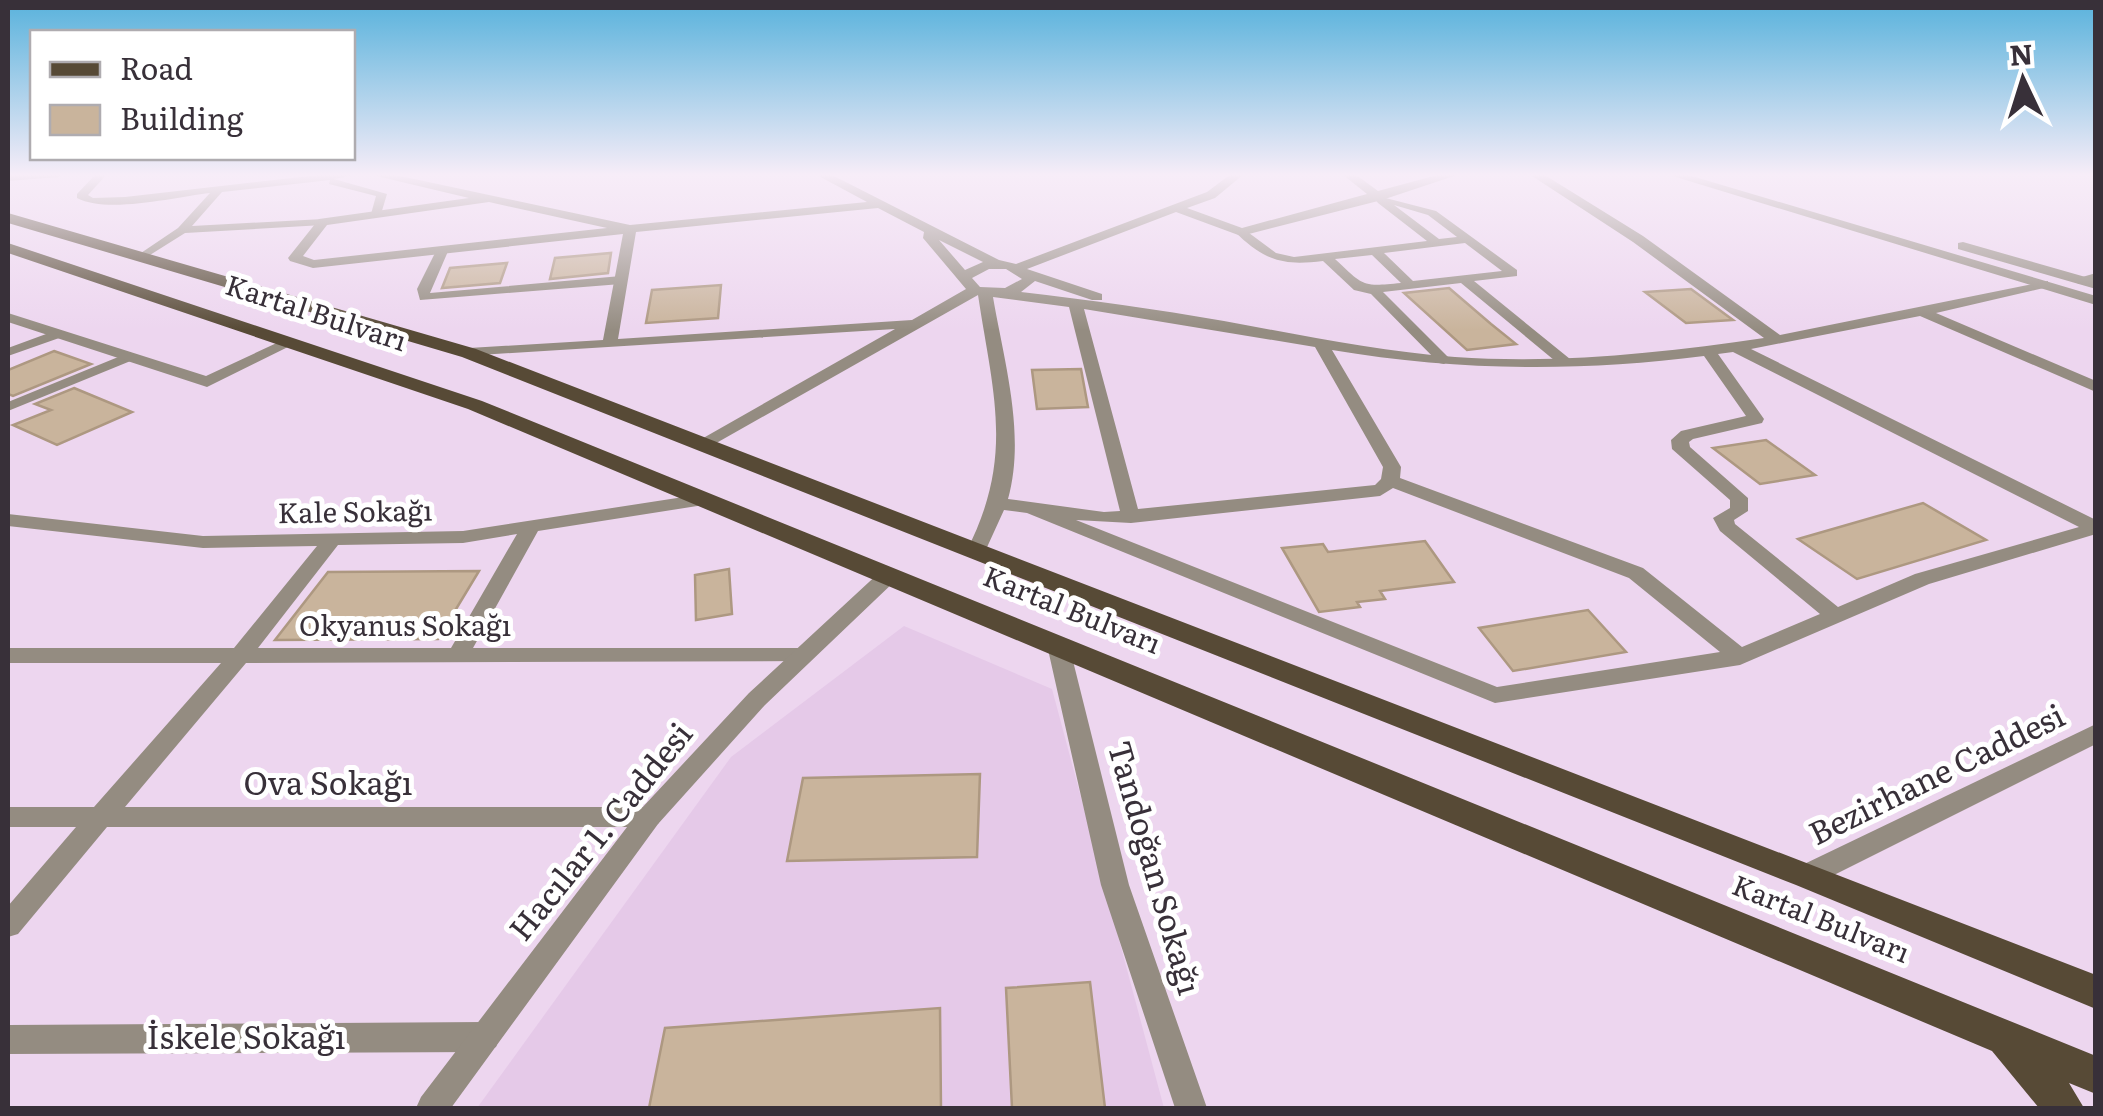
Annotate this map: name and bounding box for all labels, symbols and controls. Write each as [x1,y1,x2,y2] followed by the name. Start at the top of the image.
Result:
[30,30,355,160] legend
[1973,30,2073,130] north arrow
[2008,31,2034,75] text: N
[120,45,193,89] text: Road
[120,95,244,139] text: Building
[221,262,413,360] street label: Kartal Bulvarı
[277,488,433,532] street label: Kale Sokağı
[978,553,1168,663] street label: Kartal Bulvarı
[299,603,511,645] street label: Okyanus Sokağı
[1800,690,2072,855] street label: Bezirhane Caddesi
[495,711,702,950] street label: Hacılar 1. Caddesi
[1098,735,1216,1000] street label: Tandoğan Sokağı
[244,757,412,805] street label: Ova Sokağı
[1727,862,1917,972] street label: Kartal Bulvarı
[147,1011,345,1059] street label: İskele Sokağı

